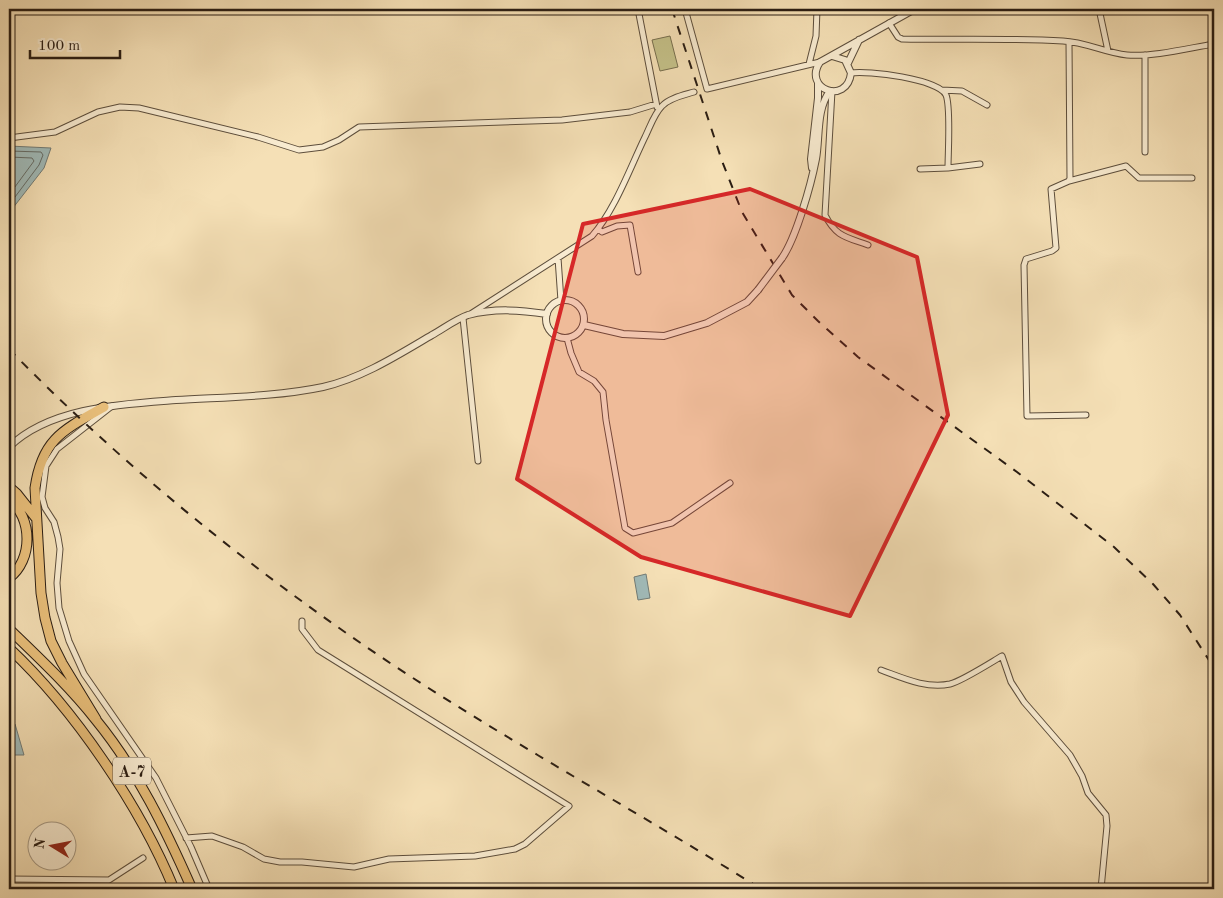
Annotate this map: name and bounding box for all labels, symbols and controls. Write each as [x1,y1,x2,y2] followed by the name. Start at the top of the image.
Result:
[30,28,120,60] scale bar
[38,39,80,54] text: 100 m
[113,758,151,784] road number: A-7
[28,820,78,870] north arrow
[32,837,48,850] text: N

